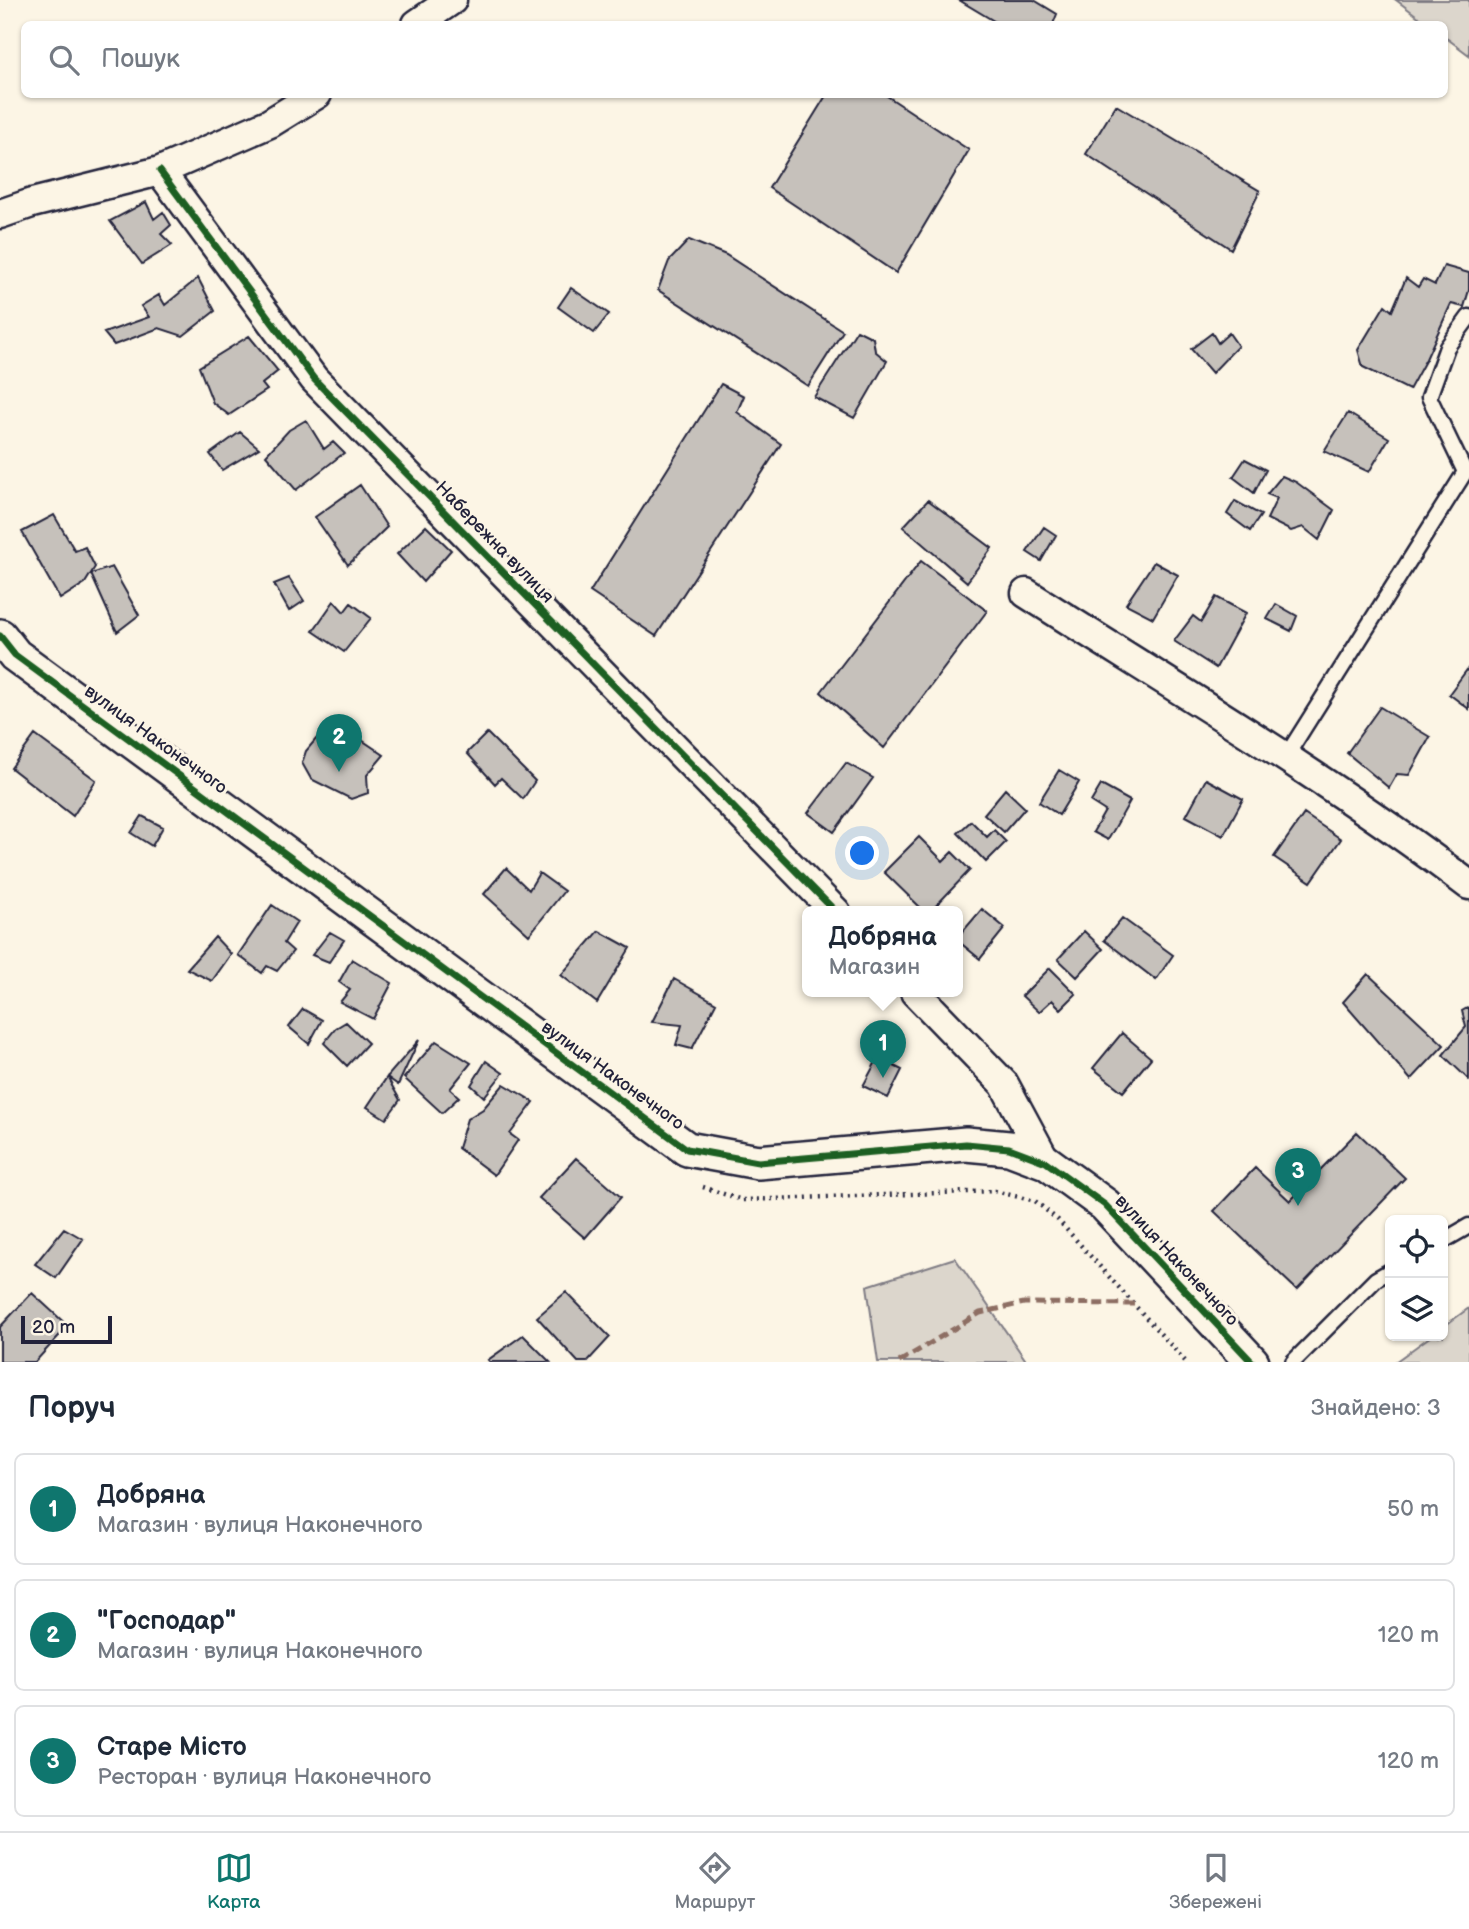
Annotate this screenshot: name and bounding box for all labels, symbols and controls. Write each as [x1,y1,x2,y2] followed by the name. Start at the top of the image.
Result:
[21,21,1448,98] search box
[45,41,83,79] icon: search
[101,44,180,75] text: Пошук
[431,477,558,607] street label: Набережна вулиця
[80,681,231,798] street label: вулиця Наконечного
[316,714,362,772] pin: 2
[845,836,879,870] your location
[802,906,963,997] popup
[828,922,937,953] text: Добряна
[828,953,920,981] text: Магазин
[537,1017,688,1134] street label: вулиця Наконечного
[860,1020,906,1078] pin: 1
[1275,1148,1321,1206] pin: 3
[1111,1191,1243,1330] street label: вулиця Наконечного
[1385,1215,1448,1341] map controls
[1385,1215,1448,1278] button: locate
[1385,1278,1448,1341] button: layers
[21,1313,112,1345] scale bar
[32,1316,75,1339] text: 20 m
[28,1390,116,1426] text: Поруч
[1311,1394,1441,1422] text: Знайдено: 3
[97,1480,205,1511] text: Добряна
[48,1495,58,1523] text: 1
[1387,1495,1439,1523] text: 50 m
[97,1511,422,1539] text: Магазин · вулиця Наконечного
[97,1606,236,1637] text: "Господар"
[46,1621,60,1649] text: 2
[1378,1621,1439,1649] text: 120 m
[97,1637,422,1665] text: Магазин · вулиця Наконечного
[97,1732,247,1763] text: Старе Місто
[46,1747,60,1775] text: 3
[1378,1747,1439,1775] text: 120 m
[97,1763,431,1791] text: Ресторан · вулиця Наконечного
[207,1849,261,1914] tab: Карта
[675,1849,755,1914] tab: Маршрут
[1169,1849,1262,1914] tab: Збережені

